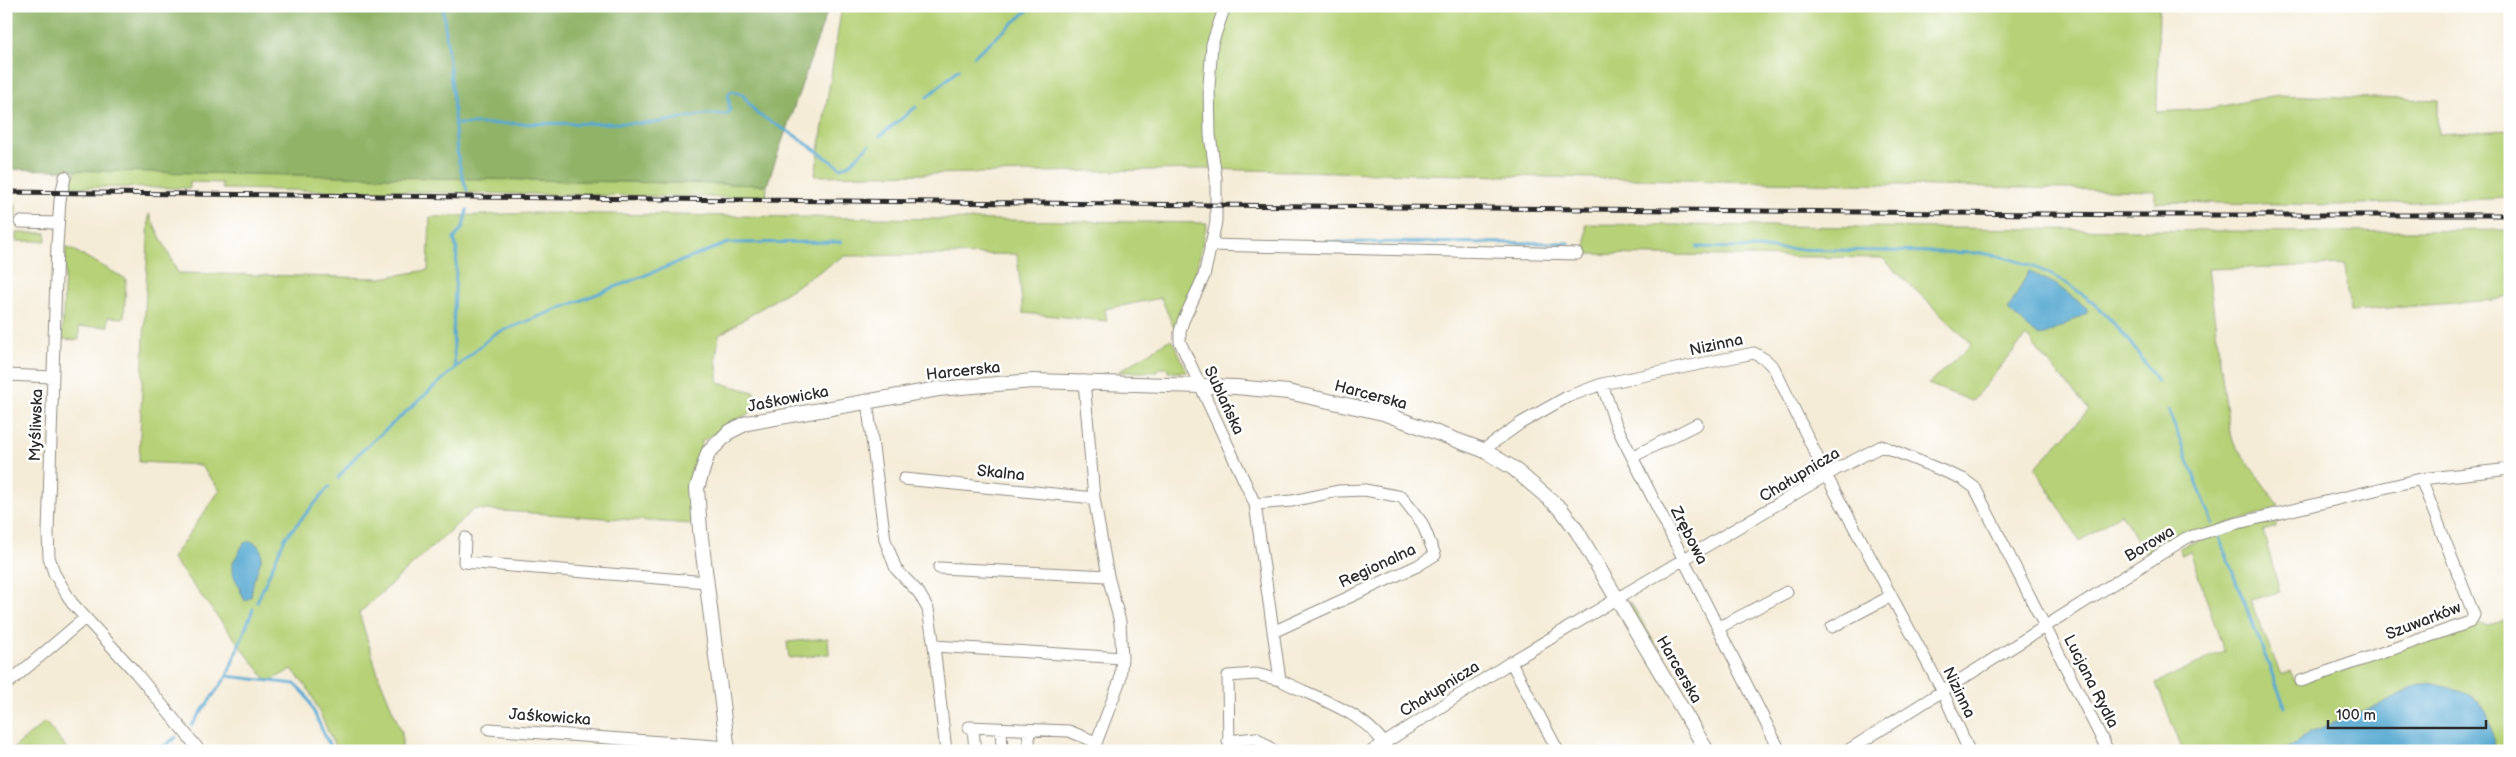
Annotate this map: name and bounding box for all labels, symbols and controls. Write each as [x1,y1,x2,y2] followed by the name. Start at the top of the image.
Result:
[1688,331,1745,360] street label: Nizinna
[925,358,1001,385] street label: Harcerska
[1200,363,1248,438] street label: Sublańska
[1332,377,1409,414] street label: Harcerska
[746,382,830,417] street label: Jaśkowicka
[26,388,47,462] street label: Myśliwska
[1756,444,1843,507] street label: Chałupnicza
[976,462,1026,485] street label: Skalna
[1666,503,1711,568] street label: Zrębowa
[2122,522,2178,566] street label: Borowa
[1336,540,1419,592] street label: Regionalna
[2383,598,2464,644] street label: Szuwarków
[2059,632,2122,731] street label: Lucjana Rydla
[1652,633,1706,707] street label: Harcerska
[1397,657,1483,721] street label: Chałupnicza
[1938,664,1979,721] street label: Nizinna
[2328,697,2486,729] scale bar
[508,705,592,730] street label: Jaśkowicka
[2336,706,2376,725] text: 100 m

